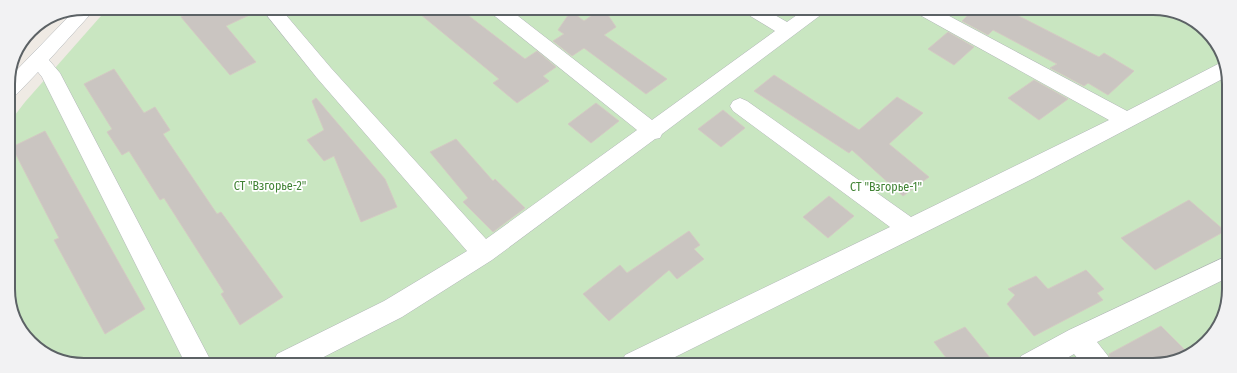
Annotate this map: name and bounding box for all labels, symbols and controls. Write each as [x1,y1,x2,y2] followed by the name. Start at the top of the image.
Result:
[234,179,306,193] park label: СТ "Взгорье-2"
[850,180,922,194] park label: СТ "Взгорье-1"

